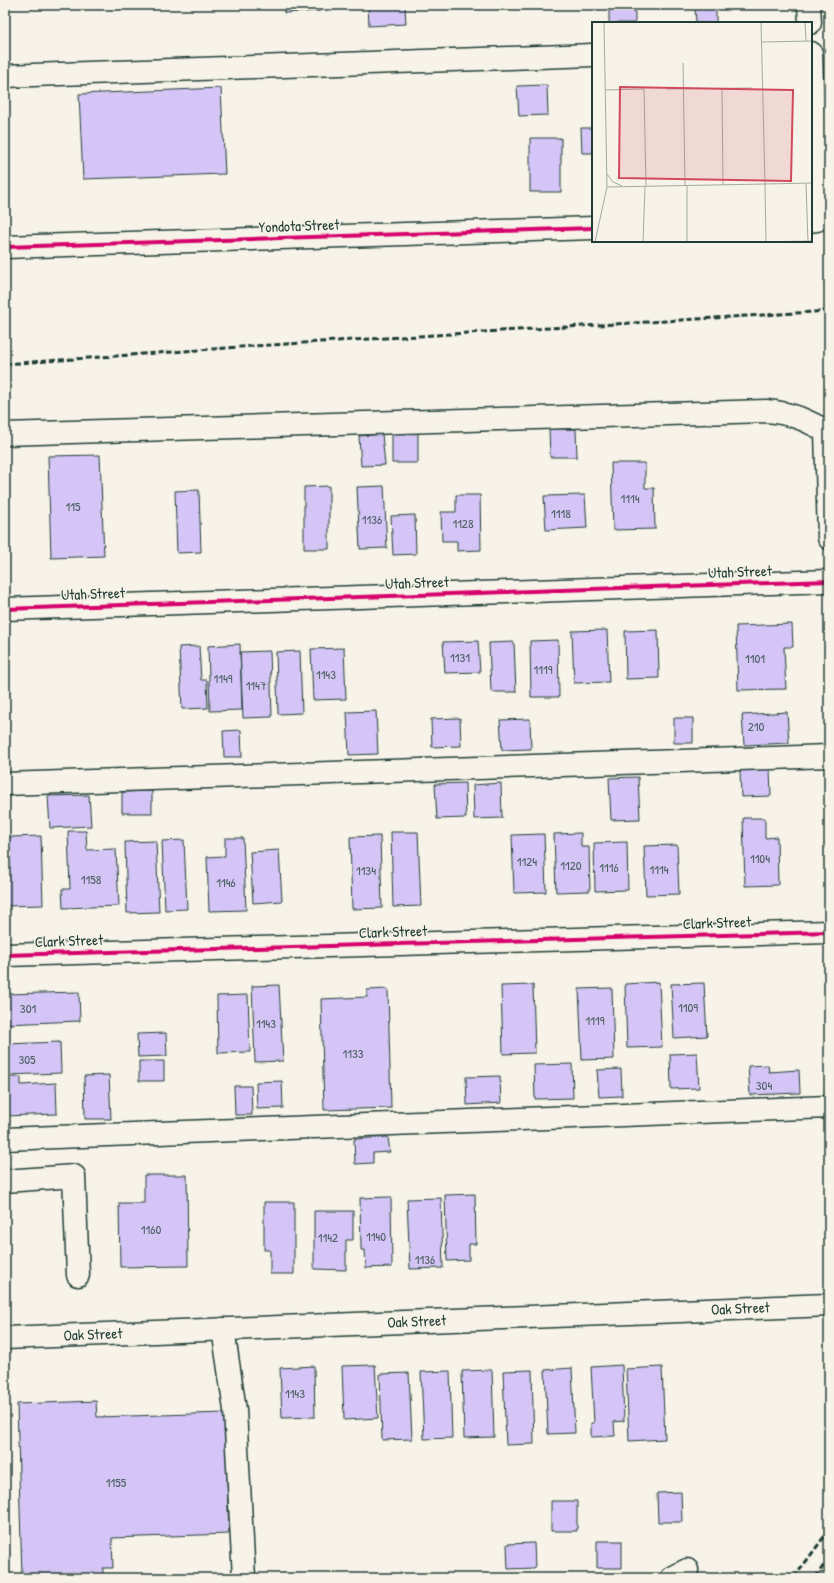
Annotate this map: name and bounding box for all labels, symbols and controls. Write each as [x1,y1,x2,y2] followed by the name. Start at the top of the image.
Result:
[592,22,812,242] inset map
[258,214,341,237] street label: Yondota Street
[620,489,640,507] house number: 1114
[66,497,81,515] house number: 115
[551,504,571,522] house number: 1118
[362,510,382,528] house number: 1136
[452,514,474,532] house number: 1128
[708,560,773,583] street label: Utah Street
[385,571,450,594] street label: Utah Street
[61,582,126,605] street label: Utah Street
[450,648,470,666] house number: 1131
[745,649,765,667] house number: 1101
[534,660,553,678] house number: 1119
[316,665,336,683] house number: 1143
[213,669,233,687] house number: 1149
[246,676,266,694] house number: 1147
[748,717,764,735] house number: 210
[750,849,770,867] house number: 1104
[517,852,537,870] house number: 1124
[560,856,582,874] house number: 1120
[599,858,619,876] house number: 1116
[649,860,669,878] house number: 1114
[356,861,376,879] house number: 1134
[81,870,102,888] house number: 1158
[216,873,236,891] house number: 1146
[682,911,752,934] street label: Clark Street
[358,920,428,943] street label: Clark Street
[34,929,104,952] street label: Clark Street
[678,998,698,1016] house number: 1109
[20,999,36,1017] house number: 301
[586,1011,605,1029] house number: 1119
[256,1014,276,1032] house number: 1143
[342,1044,364,1062] house number: 1133
[18,1050,36,1068] house number: 305
[756,1076,772,1094] house number: 304
[141,1220,161,1238] house number: 1160
[366,1227,386,1245] house number: 1140
[318,1228,338,1246] house number: 1142
[415,1250,435,1268] house number: 1136
[711,1296,771,1320] street label: Oak Street
[387,1309,447,1333] street label: Oak Street
[63,1322,124,1346] street label: Oak Street
[285,1384,305,1402] house number: 1143
[106,1473,127,1491] house number: 1155

